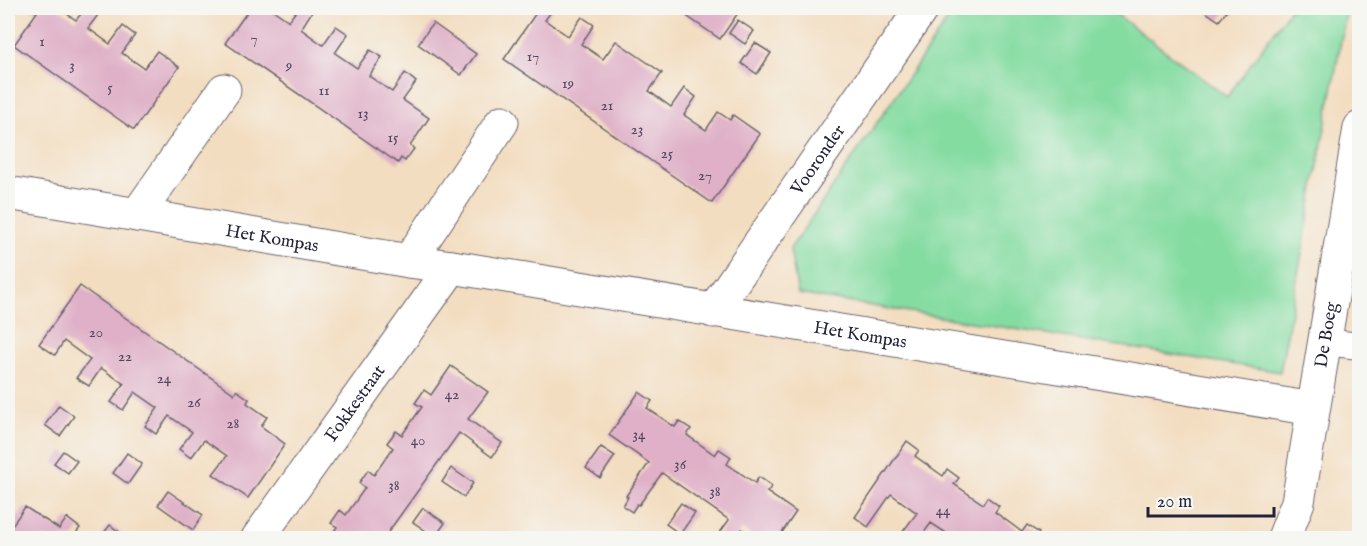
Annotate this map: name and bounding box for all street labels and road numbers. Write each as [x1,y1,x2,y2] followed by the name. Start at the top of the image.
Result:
[786,120,851,201] street label: Vooronder
[224,220,320,258] street label: Het Kompas
[1310,300,1344,370] street label: De Boeg
[812,317,908,355] street label: Het Kompas
[321,361,391,447] street label: Fokkestraat

